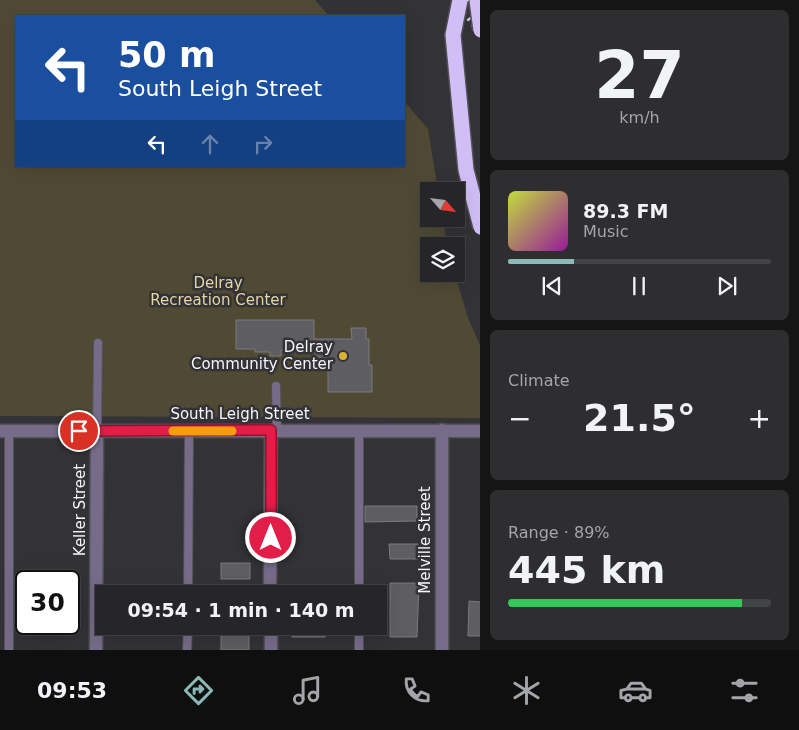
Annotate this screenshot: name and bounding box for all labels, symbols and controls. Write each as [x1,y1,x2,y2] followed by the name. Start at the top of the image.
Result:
[35,35,100,100] icon: left
[118,35,215,75] text: 50 m
[594,38,685,113] text: 27
[118,76,322,101] text: South Leigh Street
[619,108,660,127] text: km/h
[143,130,171,158] icon: left
[196,130,224,158] icon: ahead
[249,130,277,158] icon: right
[420,182,465,228] north arrow
[420,182,465,282] map controls
[583,200,668,222] text: 89.3 FM
[583,222,629,241] text: Music
[420,237,465,282] button: layers
[538,272,566,300] icon: previous
[625,272,653,300] icon: pause
[713,272,741,300] icon: next
[150,274,287,309] park label: Delray Recreation Center
[191,338,334,373] place label: Delray Community Center
[337,350,349,362] marker: Delray Community Center
[508,371,570,390] text: Climate
[583,396,696,440] text: 21.5°
[508,402,531,435] text: −
[748,402,771,435] text: +
[170,405,310,423] street label: South Leigh Street
[58,410,100,452] pin
[65,417,93,445] icon: arrive
[71,464,89,556] street label: Keller Street
[416,486,434,594] street label: Melville Street
[244,511,296,563] position arrow
[508,523,610,542] text: Range · 89%
[508,548,665,592] text: 445 km
[15,570,80,635] speed limit sign: 30
[127,599,355,621] text: 09:54 · 1 min · 140 m
[181,673,216,708] icon: directions
[290,673,325,708] icon: music
[399,673,434,708] icon: phone
[509,673,544,708] icon: climate
[618,673,653,708] icon: car
[727,673,762,708] icon: filters
[37,678,107,703] text: 09:53

